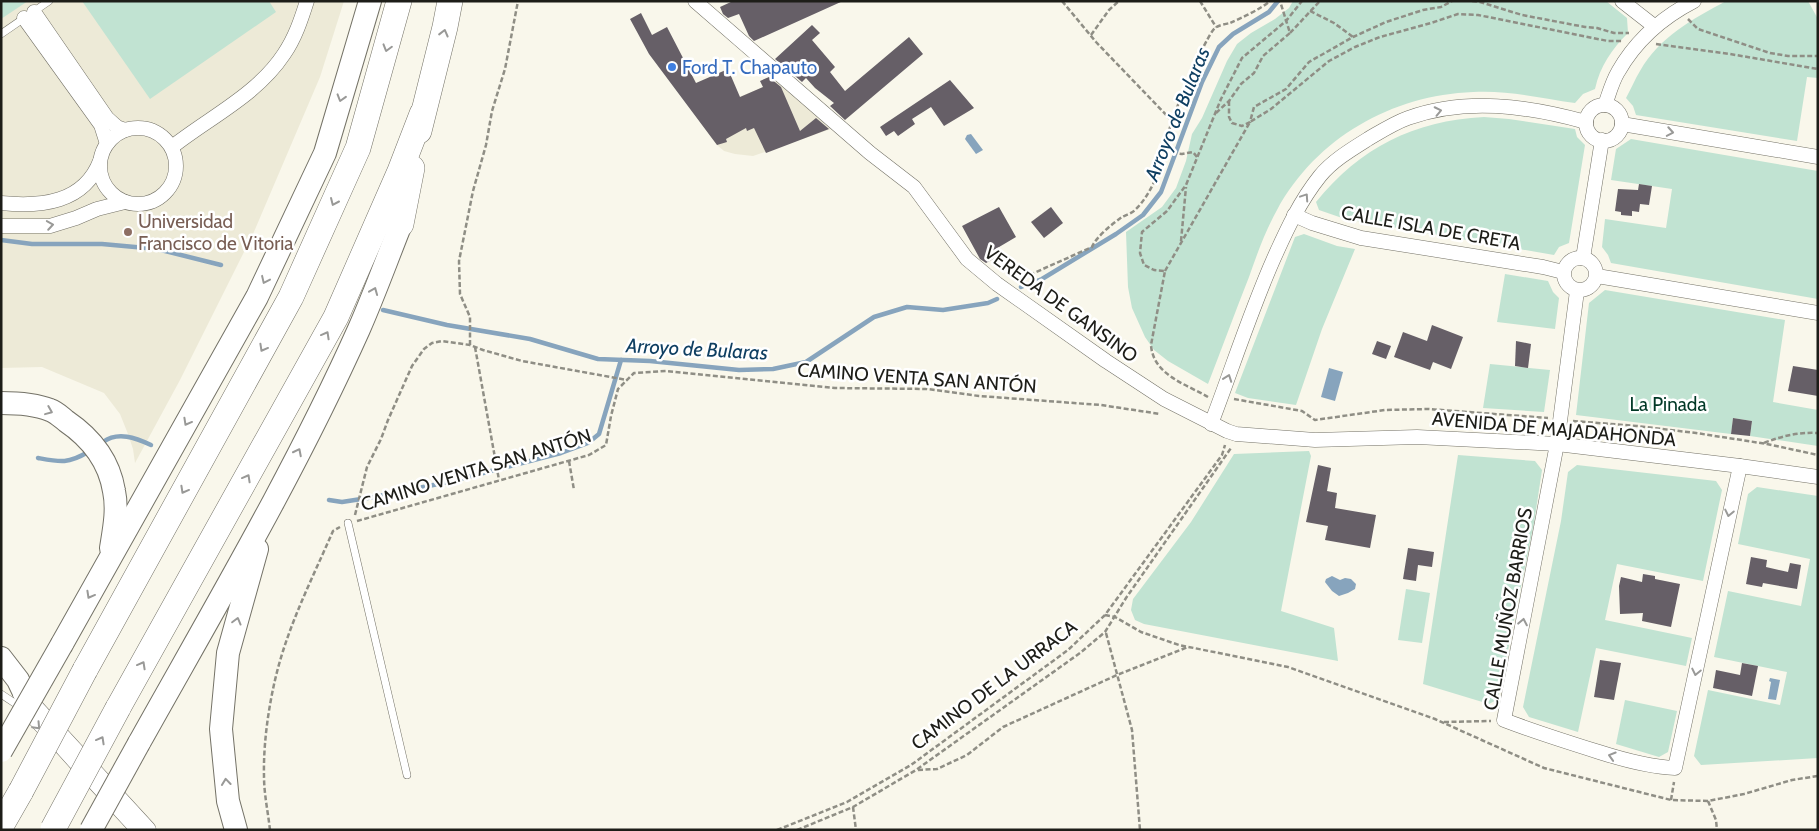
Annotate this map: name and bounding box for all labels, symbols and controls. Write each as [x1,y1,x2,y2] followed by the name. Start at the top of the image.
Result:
[438,30,448,38] one-way arrow
[382,44,392,52] one-way arrow
[1139,44,1215,185] water label: Arroyo de Bularas
[682,56,817,79] place label: Ford T. Chapauto
[666,61,678,73] marker: Ford T. Chapauto
[337,94,347,102] one-way arrow
[1433,106,1442,117] one-way arrow
[1666,127,1674,137] one-way arrow
[1299,193,1308,203] one-way arrow
[330,197,341,206] one-way arrow
[1339,201,1523,255] street label: CALLE ISLA DE CRETA
[138,210,293,255] place label: Universidad Francisco de Vitoria
[46,220,54,231] one-way arrow
[122,226,134,238] marker: Universidad Francisco de Vitoria
[980,241,1142,367] street label: VEREDA DE GANSINO
[261,275,271,284] one-way arrow
[368,287,378,296] one-way arrow
[319,332,329,341] one-way arrow
[625,333,769,365] water label: Arroyo de Bularas
[259,342,269,351] one-way arrow
[797,357,1037,398] street label: CAMINO VENTA SAN ANTÓN
[1222,375,1232,383] one-way arrow
[1629,393,1707,416] park label: La Pinada
[44,405,53,415] one-way arrow
[1431,407,1677,451] street label: AVENIDA DE MAJADAHONDA
[183,417,193,426] one-way arrow
[358,423,594,516] street label: CAMINO VENTA SAN ANTÓN
[292,448,302,457] one-way arrow
[240,474,250,483] one-way arrow
[181,485,191,494] one-way arrow
[1478,506,1537,712] street label: CALLE MUÑOZ BARRIOS
[1725,509,1735,518] one-way arrow
[86,589,96,598] one-way arrow
[907,615,1082,755] street label: CAMINO DE LA URRACA
[1517,617,1528,626] one-way arrow
[231,618,241,626] one-way arrow
[136,662,146,671] one-way arrow
[1691,668,1701,677] one-way arrow
[31,721,40,730] one-way arrow
[95,736,105,745] one-way arrow
[1609,751,1617,761] one-way arrow
[221,778,232,786] one-way arrow

